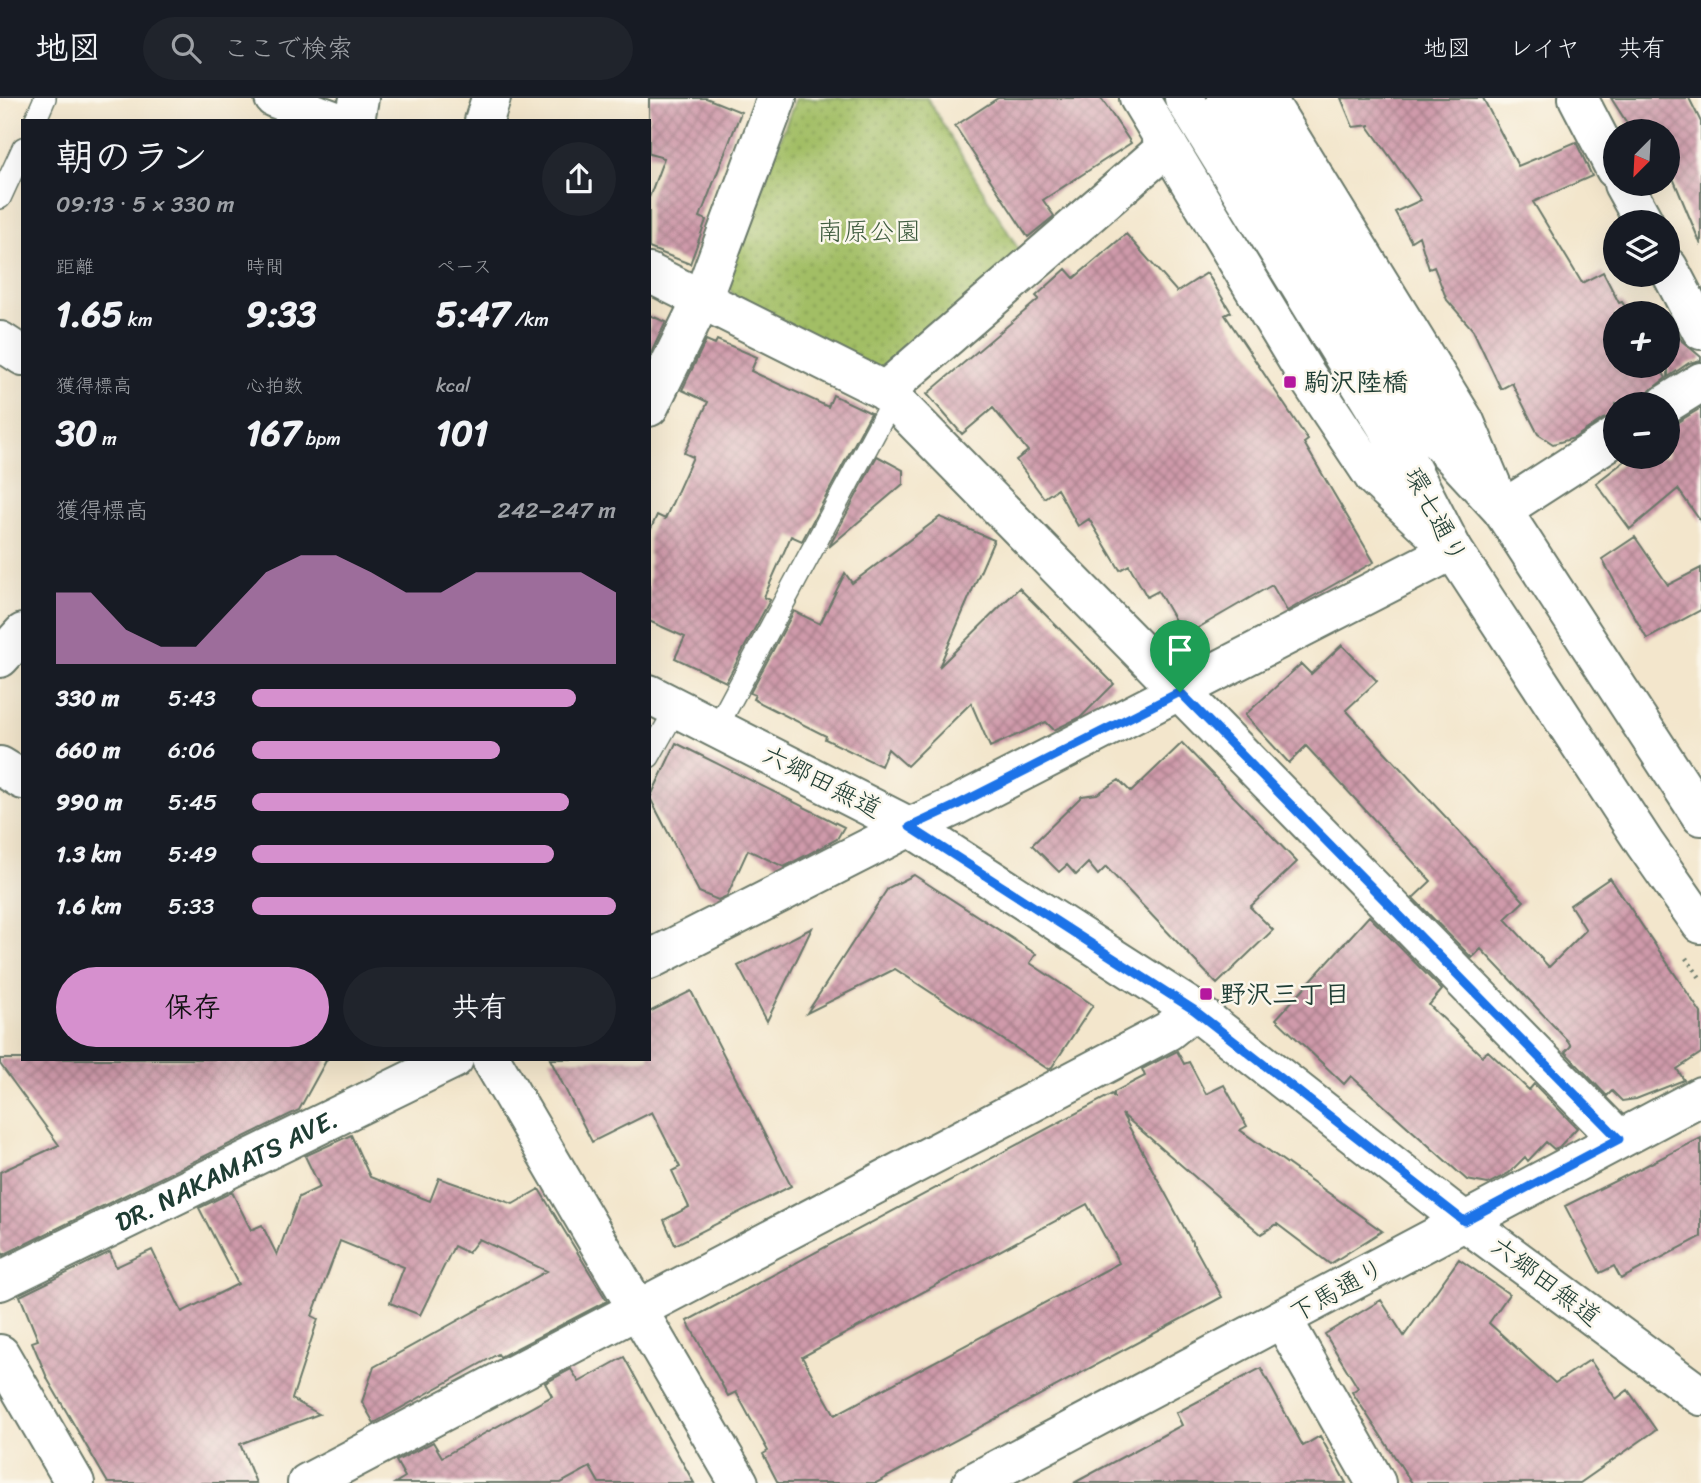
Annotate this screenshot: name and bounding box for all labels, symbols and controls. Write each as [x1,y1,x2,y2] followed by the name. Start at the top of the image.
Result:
[143,17,633,80] search box
[35,19,101,77] text: 地図
[223,25,353,71] text: ここで検索
[1423,27,1471,69] text: 地図
[1509,27,1580,69] text: レイヤ
[1618,27,1666,69] text: 共有
[167,29,205,67] icon: search
[1603,119,1680,196] north arrow
[1603,119,1680,469] map controls
[56,124,208,191] text: 朝のラン
[542,142,616,216] button: share
[56,184,234,225] text: 09:13 · 5 × 330 m
[817,208,921,254] park label: 南原公園
[1603,210,1680,287] button: layers
[56,250,94,283] text: 距離
[246,250,284,283] text: 時間
[436,250,492,283] text: ペース
[56,283,123,345] text: 1.65
[246,283,317,345] text: 9:33
[436,283,510,345] text: 5:47
[1603,301,1680,378] button: +
[123,303,152,336] text: km
[510,303,549,336] text: /km
[1304,359,1408,405] place label: 駒沢陸橋
[56,369,132,402] text: 獲得標高
[246,369,303,402] text: 心拍数
[436,369,471,402] text: kcal
[1282,374,1298,390] marker: 駒沢陸橋
[1603,392,1680,469] button: −
[56,402,97,464] text: 30
[246,402,301,464] text: 167
[436,402,488,464] text: 101
[97,422,117,455] text: m
[301,422,341,455] text: bpm
[1391,458,1481,572] street label: 環七通り
[56,490,148,531] text: 獲得標高
[498,490,616,531] text: 242–247 m
[1150,620,1210,692] pin
[1161,631,1199,669] icon: arrive
[56,678,119,719] text: 330 m
[168,678,216,719] text: 5:43
[56,730,120,771] text: 660 m
[168,730,216,771] text: 6:06
[754,731,890,831] street label: 六郷田無道
[56,782,122,823] text: 990 m
[168,782,217,823] text: 5:45
[56,834,121,875] text: 1.3 km
[168,834,218,875] text: 5:49
[56,886,122,927] text: 1.6 km
[168,886,214,927] text: 5:33
[56,967,329,1047] button: 保存
[343,967,616,1047] button: 共有
[1220,971,1350,1017] place label: 野沢三丁目
[1198,986,1214,1002] marker: 野沢三丁目
[107,1096,346,1245] street label: DR. NAKAMATS AVE.
[1480,1224,1612,1338] street label: 六郷田無道
[1280,1245,1394,1335] street label: 下馬通り

